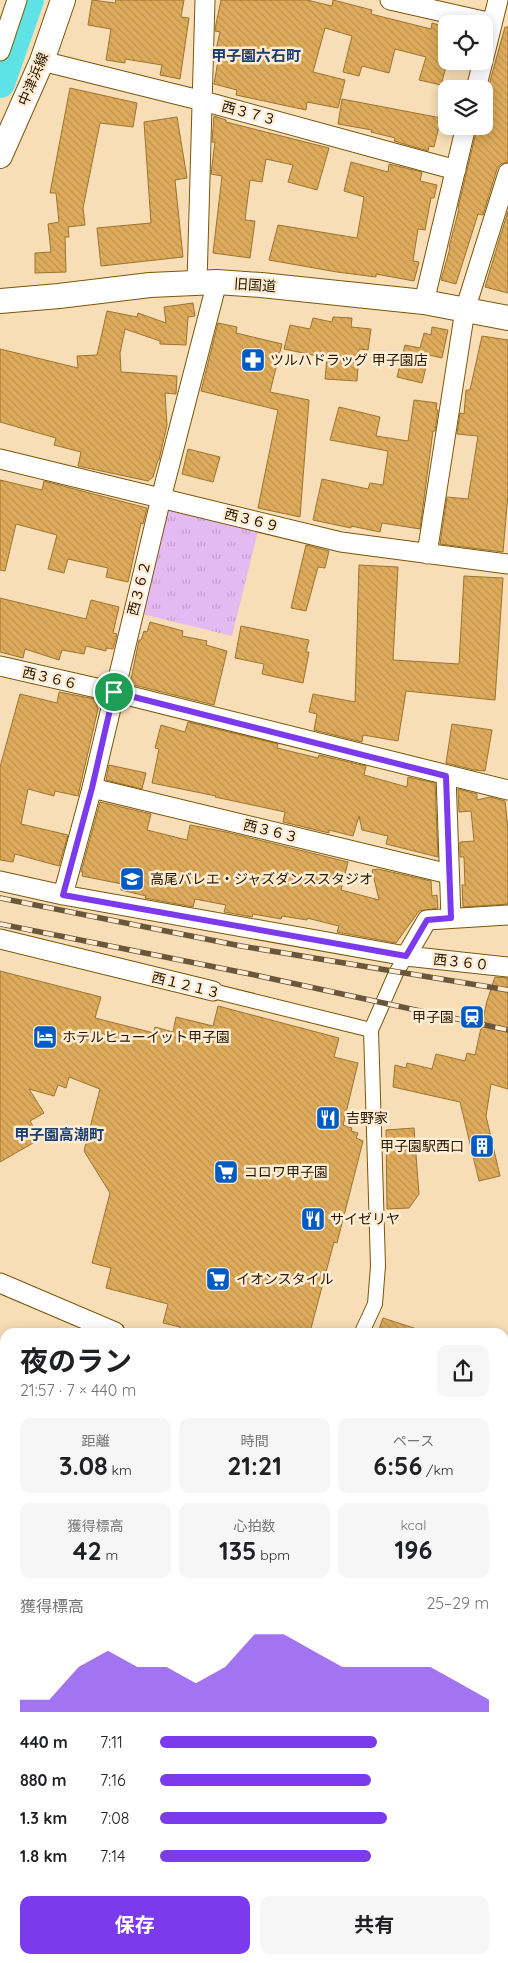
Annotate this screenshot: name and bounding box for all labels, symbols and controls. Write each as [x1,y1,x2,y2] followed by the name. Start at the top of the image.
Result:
[438,15,493,135] map controls
[438,15,493,70] button: locate
[211,46,301,65] district label: 甲子園六石町
[14,50,52,108] street label: 中津浜線
[438,80,493,135] button: layers
[220,97,278,129] street label: 西３７３
[233,275,277,295] street label: 旧国道
[240,347,266,373] pharmacy icon: ツルハドラッグ 甲子園店
[270,351,428,369] place label: ツルハドラッグ 甲子園店
[223,504,281,536] street label: 西３６９
[123,559,155,617] street label: 西３６２
[21,663,79,693] street label: 西３６６
[93,671,135,713] pin
[100,678,128,706] icon: arrive
[242,815,300,847] street label: 西３６３
[119,866,145,892] school or university icon: 高尾バレエ・ジャズダンススタジオ
[150,870,373,888] place label: 高尾バレエ・ジャズダンススタジオ
[432,950,490,974] street label: 西３６０
[150,968,222,1002] street label: 西１２１３
[459,1004,485,1030] station icon: 甲子園
[412,1008,454,1026] place label: 甲子園
[32,1024,58,1050] hotel icon: ホテルヒューイット甲子園
[62,1028,230,1046] place label: ホテルヒューイット甲子園
[315,1105,341,1131] restaurant icon: 吉野家
[346,1109,388,1127] place label: 吉野家
[14,1125,104,1144] district label: 甲子園高潮町
[469,1133,495,1159] building icon: 甲子園駅西口
[380,1137,464,1155] place label: 甲子園駅西口
[213,1159,239,1185] supermarket icon: コロワ甲子園
[244,1163,328,1181] place label: コロワ甲子園
[300,1206,326,1232] restaurant icon: サイゼリヤ
[330,1210,400,1228] place label: サイゼリヤ
[205,1266,231,1292] supermarket icon: イオンスタイル
[236,1270,334,1288] place label: イオンスタイル
[20,1343,132,1378] text: 夜のラン
[437,1345,489,1397] button: share
[20,1380,136,1400] text: 21:57 · 7 × 440 m
[82,1432,110,1450] text: 距離
[241,1432,269,1450] text: 時間
[393,1432,434,1450] text: ペース
[59,1450,108,1481] text: 3.08
[227,1450,282,1481] text: 21:21
[373,1450,422,1481] text: 6:56
[108,1461,132,1479] text: km
[422,1461,454,1479] text: /km
[400,1516,427,1534] text: kcal
[68,1517,124,1535] text: 獲得標高
[234,1517,276,1535] text: 心拍数
[395,1534,432,1565] text: 196
[73,1535,102,1566] text: 42
[219,1535,257,1566] text: 135
[102,1546,118,1564] text: m
[257,1546,290,1564] text: bpm
[427,1593,489,1613] text: 25–29 m
[20,1596,84,1616] text: 獲得標高
[20,1732,68,1752] text: 440 m
[100,1732,123,1752] text: 7:11
[20,1770,67,1790] text: 880 m
[100,1770,126,1790] text: 7:16
[20,1808,67,1828] text: 1.3 km
[100,1808,129,1828] text: 7:08
[20,1846,67,1866] text: 1.8 km
[100,1846,125,1866] text: 7:14
[20,1896,250,1954] button: 保存
[260,1896,489,1954] button: 共有

